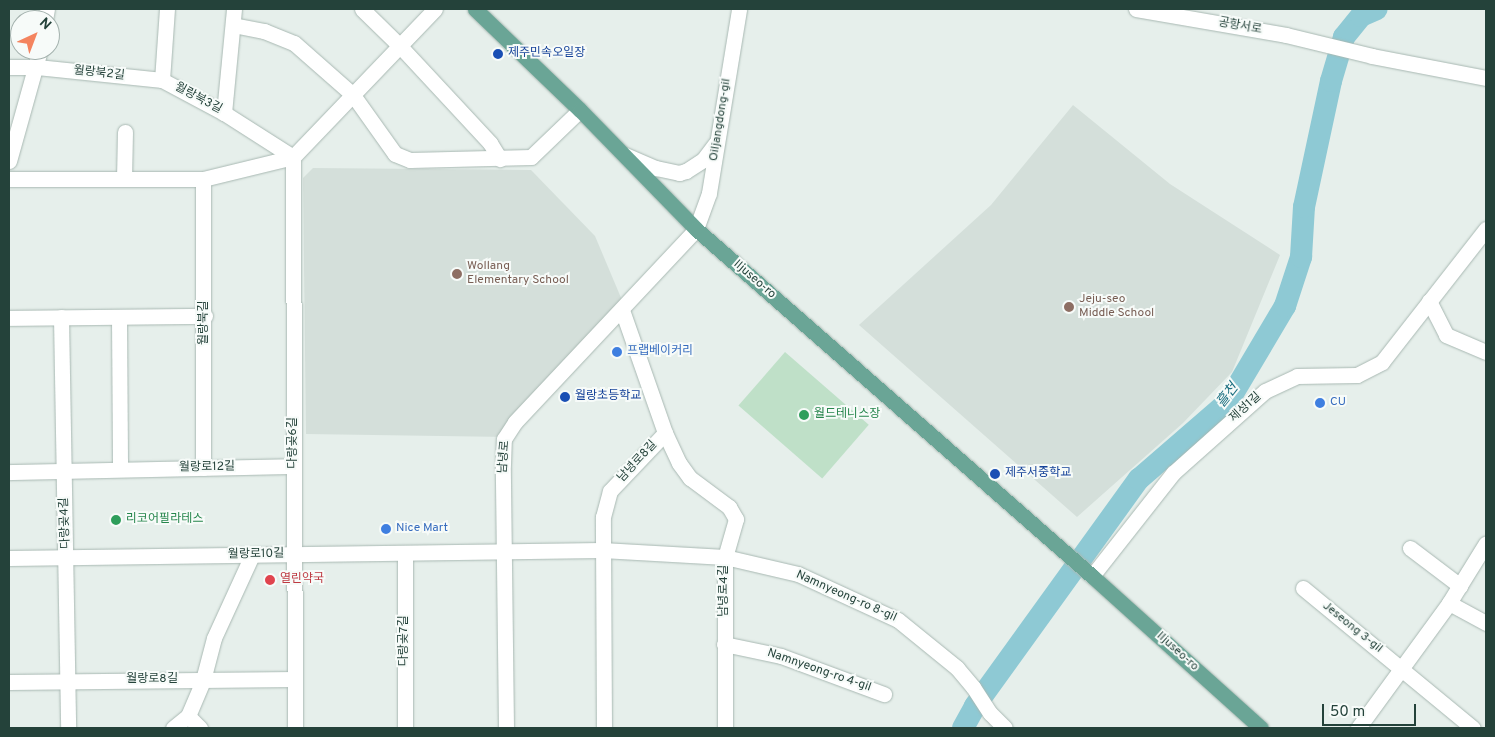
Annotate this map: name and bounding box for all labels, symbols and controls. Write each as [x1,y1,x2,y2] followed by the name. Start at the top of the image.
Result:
[10,10,60,60] north arrow
[35,15,54,34] text: N
[1217,16,1263,38] street label: 공항서로
[508,47,585,61] place label: 제주민속오일장
[492,48,504,60] marker: 제주민속오일장
[73,64,125,84] street label: 월랑북2길
[707,78,735,162] street label: Oiljangdong-gil
[172,81,224,117] street label: 월랑북3길
[730,258,778,302] street label: Iljuseo-ro
[467,260,569,288] place label: Wollang Elementary School
[451,268,463,280] marker: Wollang Elementary School
[1079,293,1154,321] place label: Jeju-seo Middle School
[198,301,212,345] street label: 월랑북길
[1063,301,1075,313] marker: Jeju-seo Middle School
[627,345,693,359] place label: 프랩베이커리
[611,346,623,358] marker: 프랩베이커리
[1213,381,1243,411] water label: 흘천
[575,390,641,404] place label: 월랑초등학교
[1227,390,1265,426] street label: 제성1길
[559,391,571,403] marker: 월랑초등학교
[1330,396,1346,410] place label: CU
[1314,397,1326,409] marker: CU
[814,408,880,422] place label: 월드테니스장
[798,409,810,421] marker: 월드테니스장
[287,417,301,469] street label: 다랑곶6길
[615,438,661,486] street label: 남녕로8길
[496,440,514,474] street label: 남녕로
[179,460,235,476] street label: 월랑로12길
[1005,467,1071,481] place label: 제주서중학교
[989,468,1001,480] marker: 제주서중학교
[58,497,74,549] street label: 다랑곶4길
[126,513,203,527] place label: 리코어필라테스
[110,514,122,526] marker: 리코어필라테스
[396,522,448,536] place label: Nice Mart
[380,523,392,535] marker: Nice Mart
[228,547,284,563] street label: 월랑로10길
[718,565,732,617] street label: 남녕로4길
[793,568,899,626] street label: Namnyeong-ro 8-gil
[280,573,324,587] place label: 열린약국
[264,574,276,586] marker: 열린약국
[1319,599,1385,657] street label: Jeseong 3-gil
[398,616,412,666] street label: 다랑곶7길
[1153,629,1201,675] street label: Iljuseo-ro
[765,646,873,696] street label: Namnyeong-ro 4-gil
[126,673,178,687] street label: 월랑로8길
[1325,694,1419,726] scale bar
[1330,703,1365,722] text: 50 m

